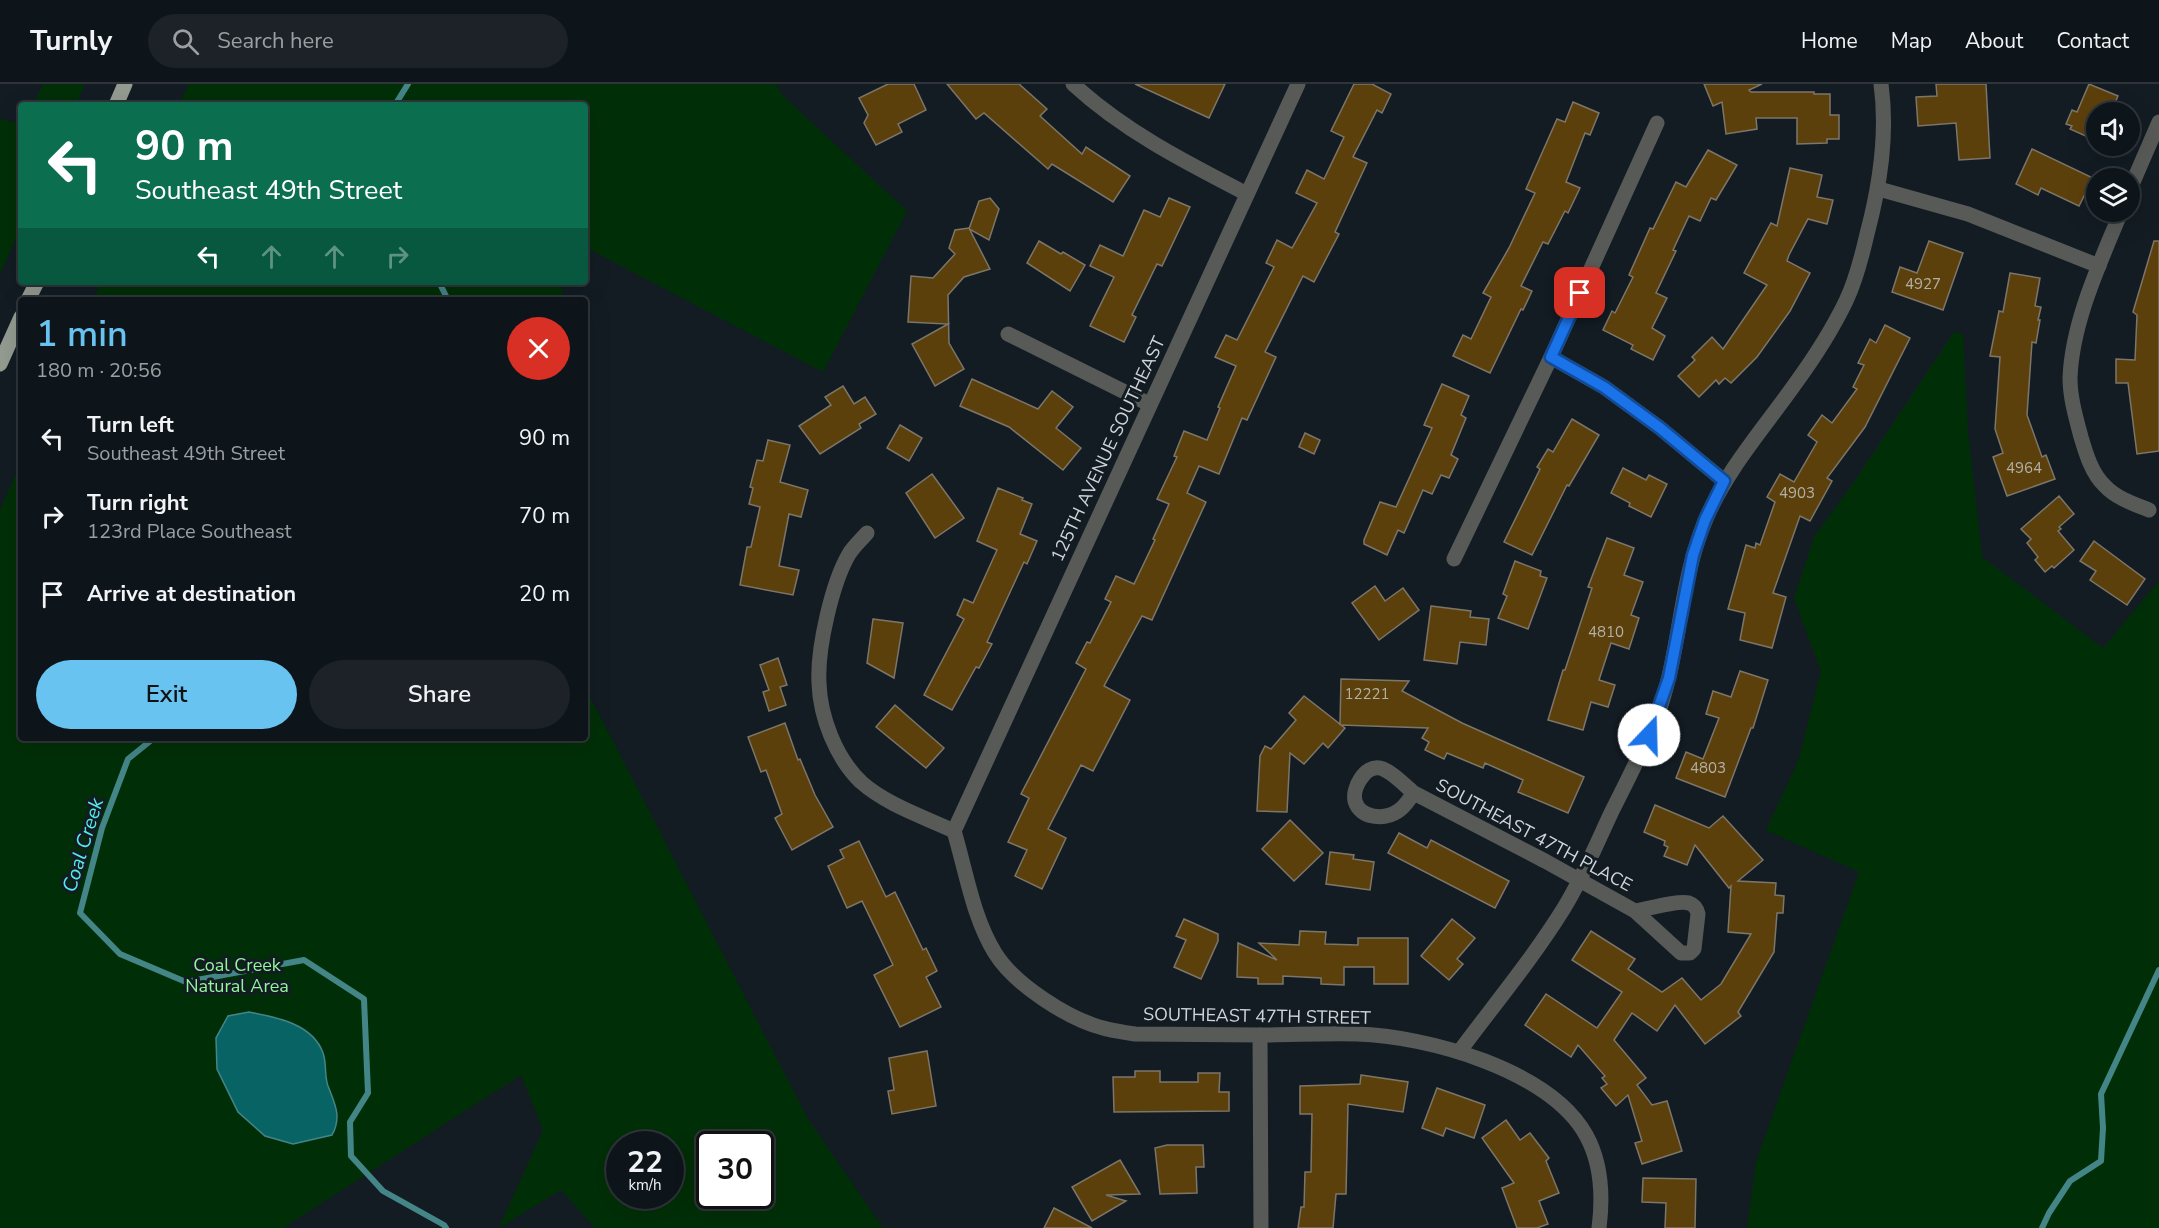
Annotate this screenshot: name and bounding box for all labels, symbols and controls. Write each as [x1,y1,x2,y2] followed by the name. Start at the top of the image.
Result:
[148,14,568,68] search box
[30,22,112,60] text: Turnly
[169,25,202,58] icon: search
[217,26,334,56] text: Search here
[1801,27,1858,55] text: Home
[1891,27,1932,55] text: Map
[1965,27,2023,55] text: About
[2056,27,2129,55] text: Contact
[2086,102,2140,222] map controls
[2086,102,2140,156] button: sound
[135,118,234,175] text: 90 m
[36,126,114,204] icon: left
[2086,168,2140,222] button: layers
[135,172,402,209] text: Southeast 49th Street
[192,240,225,273] icon: left
[255,240,288,273] icon: ahead
[318,240,351,273] icon: ahead
[381,240,414,273] icon: right
[1554,267,1605,318] pin
[1905,274,1941,294] house number: 4927
[1563,276,1596,309] icon: arrive
[36,310,128,359] text: 1 min
[507,317,570,380] button: close
[1045,333,1171,565] street label: 125TH AVENUE SOUTHEAST
[36,357,162,384] text: 180 m · 20:56
[87,410,174,440] text: Turn left
[36,422,69,455] icon: left
[519,423,570,453] text: 90 m
[87,440,285,467] text: Southeast 49th Street
[2006,458,2042,478] house number: 4964
[1779,483,1815,503] house number: 4903
[87,488,188,518] text: Turn right
[36,500,69,533] icon: right
[519,501,570,531] text: 70 m
[87,518,292,545] text: 123rd Place Southeast
[36,578,69,611] icon: arrive
[87,579,296,609] text: Arrive at destination
[519,579,570,609] text: 20 m
[1588,622,1624,642] house number: 4810
[36,660,297,729] button: Exit
[309,660,570,729] button: Share
[1344,684,1390,704] house number: 12221
[1617,703,1681,767] position arrow
[1690,758,1726,778] house number: 4803
[1432,773,1636,897] street label: SOUTHEAST 47TH PLACE
[56,794,110,895] water label: Coal Creek
[185,953,289,998] park label: Coal Creek Natural Area
[1143,1002,1371,1030] street label: SOUTHEAST 47TH STREET
[696,1131,774,1209] speed limit sign: 30
[627,1142,663,1183] text: 22
[628,1175,662,1195] text: km/h

